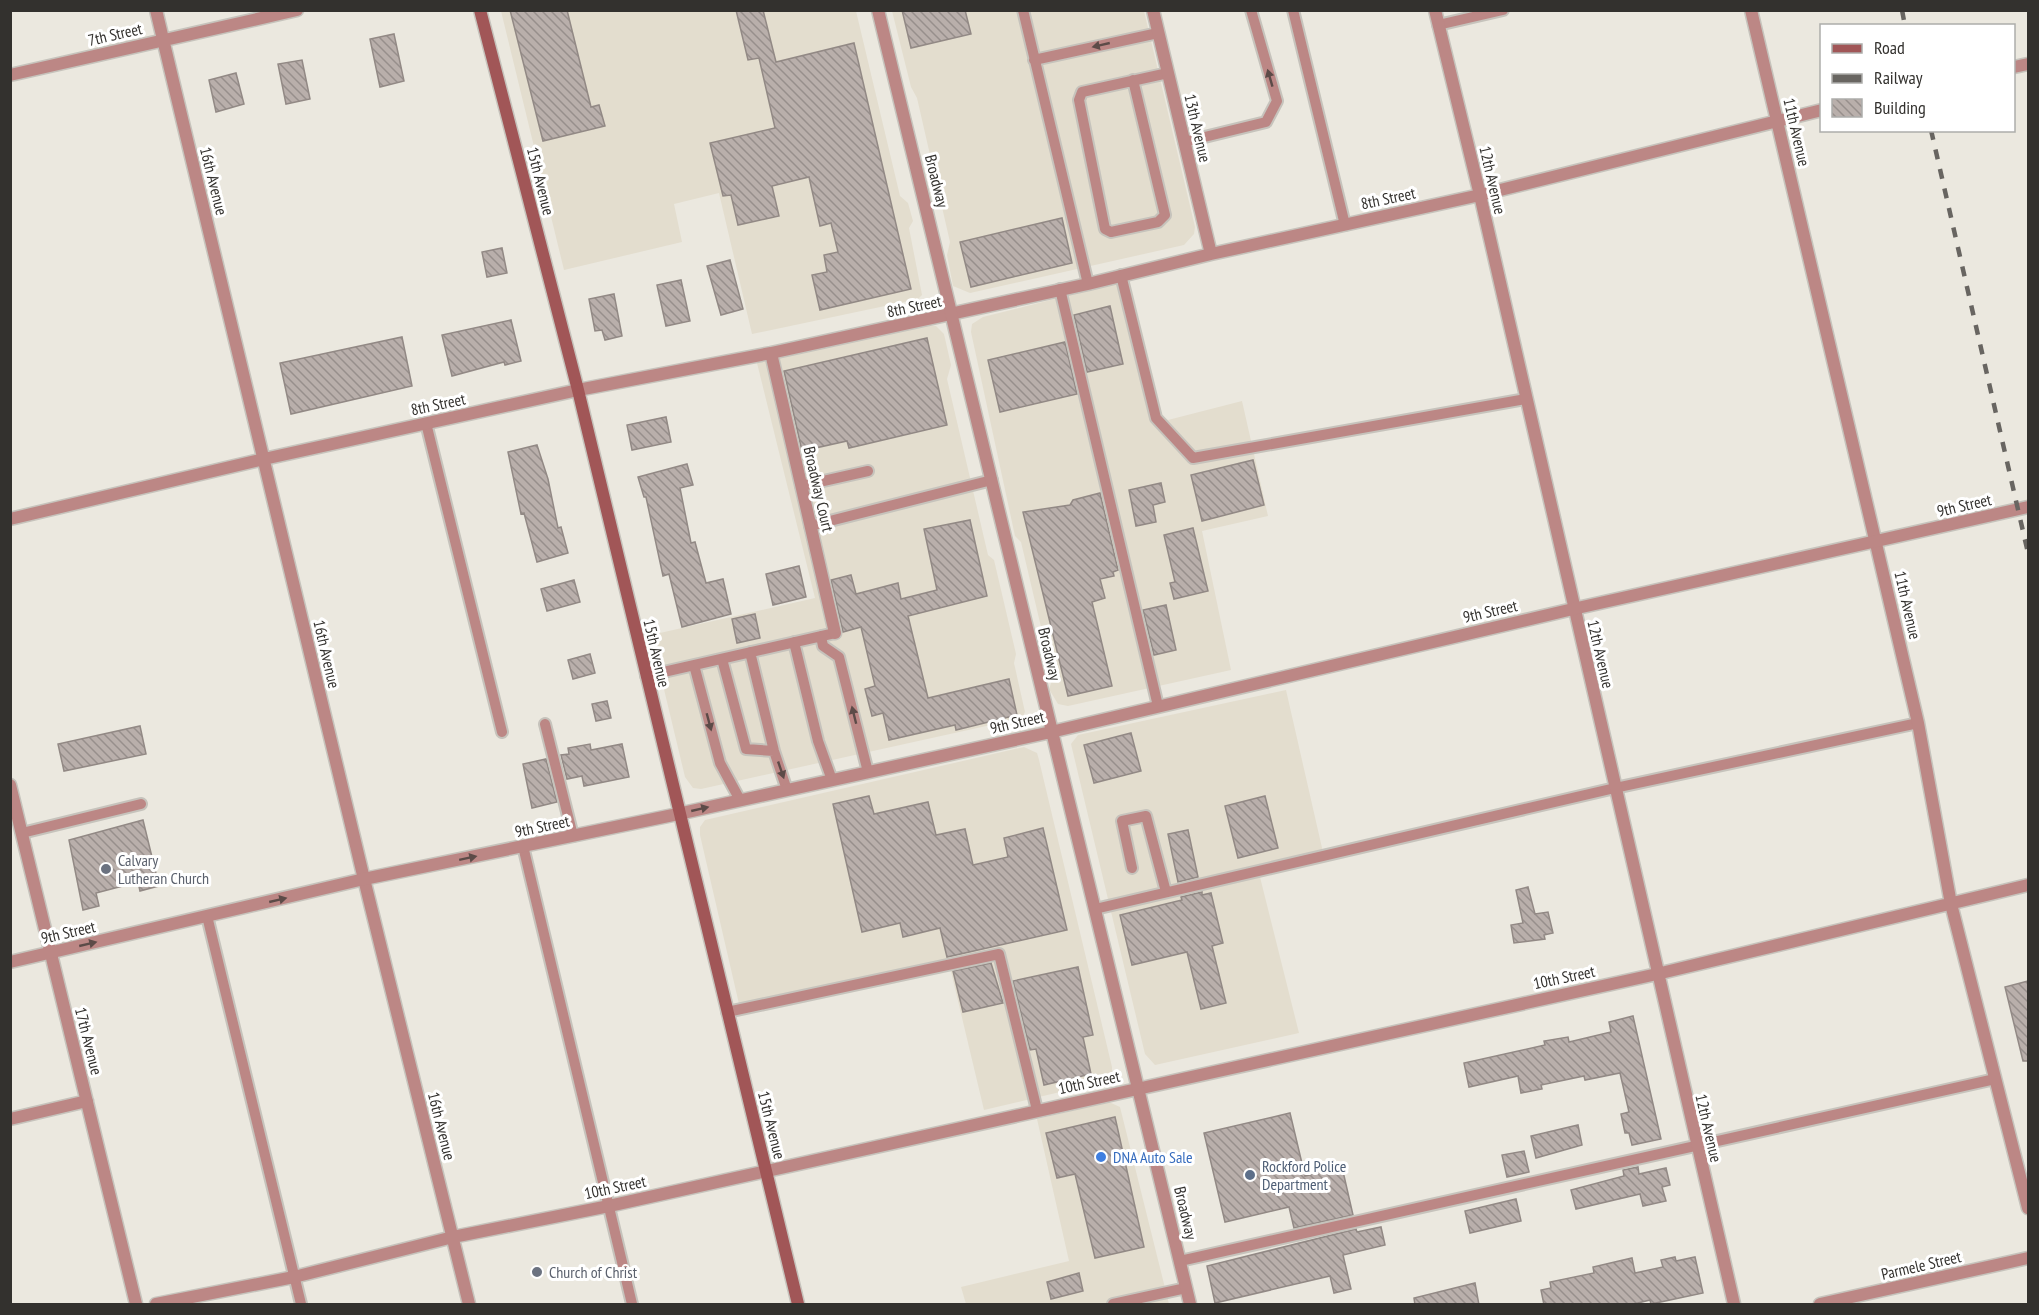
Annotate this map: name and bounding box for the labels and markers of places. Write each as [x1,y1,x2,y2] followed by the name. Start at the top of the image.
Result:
[118,850,209,888] place label: Calvary Lutheran Church
[99,862,113,876] marker: Calvary Lutheran Church
[1113,1147,1193,1167] place label: DNA Auto Sale
[1094,1150,1108,1164] marker: DNA Auto Sale
[1262,1156,1346,1194] place label: Rockford Police Department
[1243,1168,1257,1182] marker: Rockford Police Department
[549,1262,638,1282] place label: Church of Christ
[530,1265,544,1279] marker: Church of Christ

